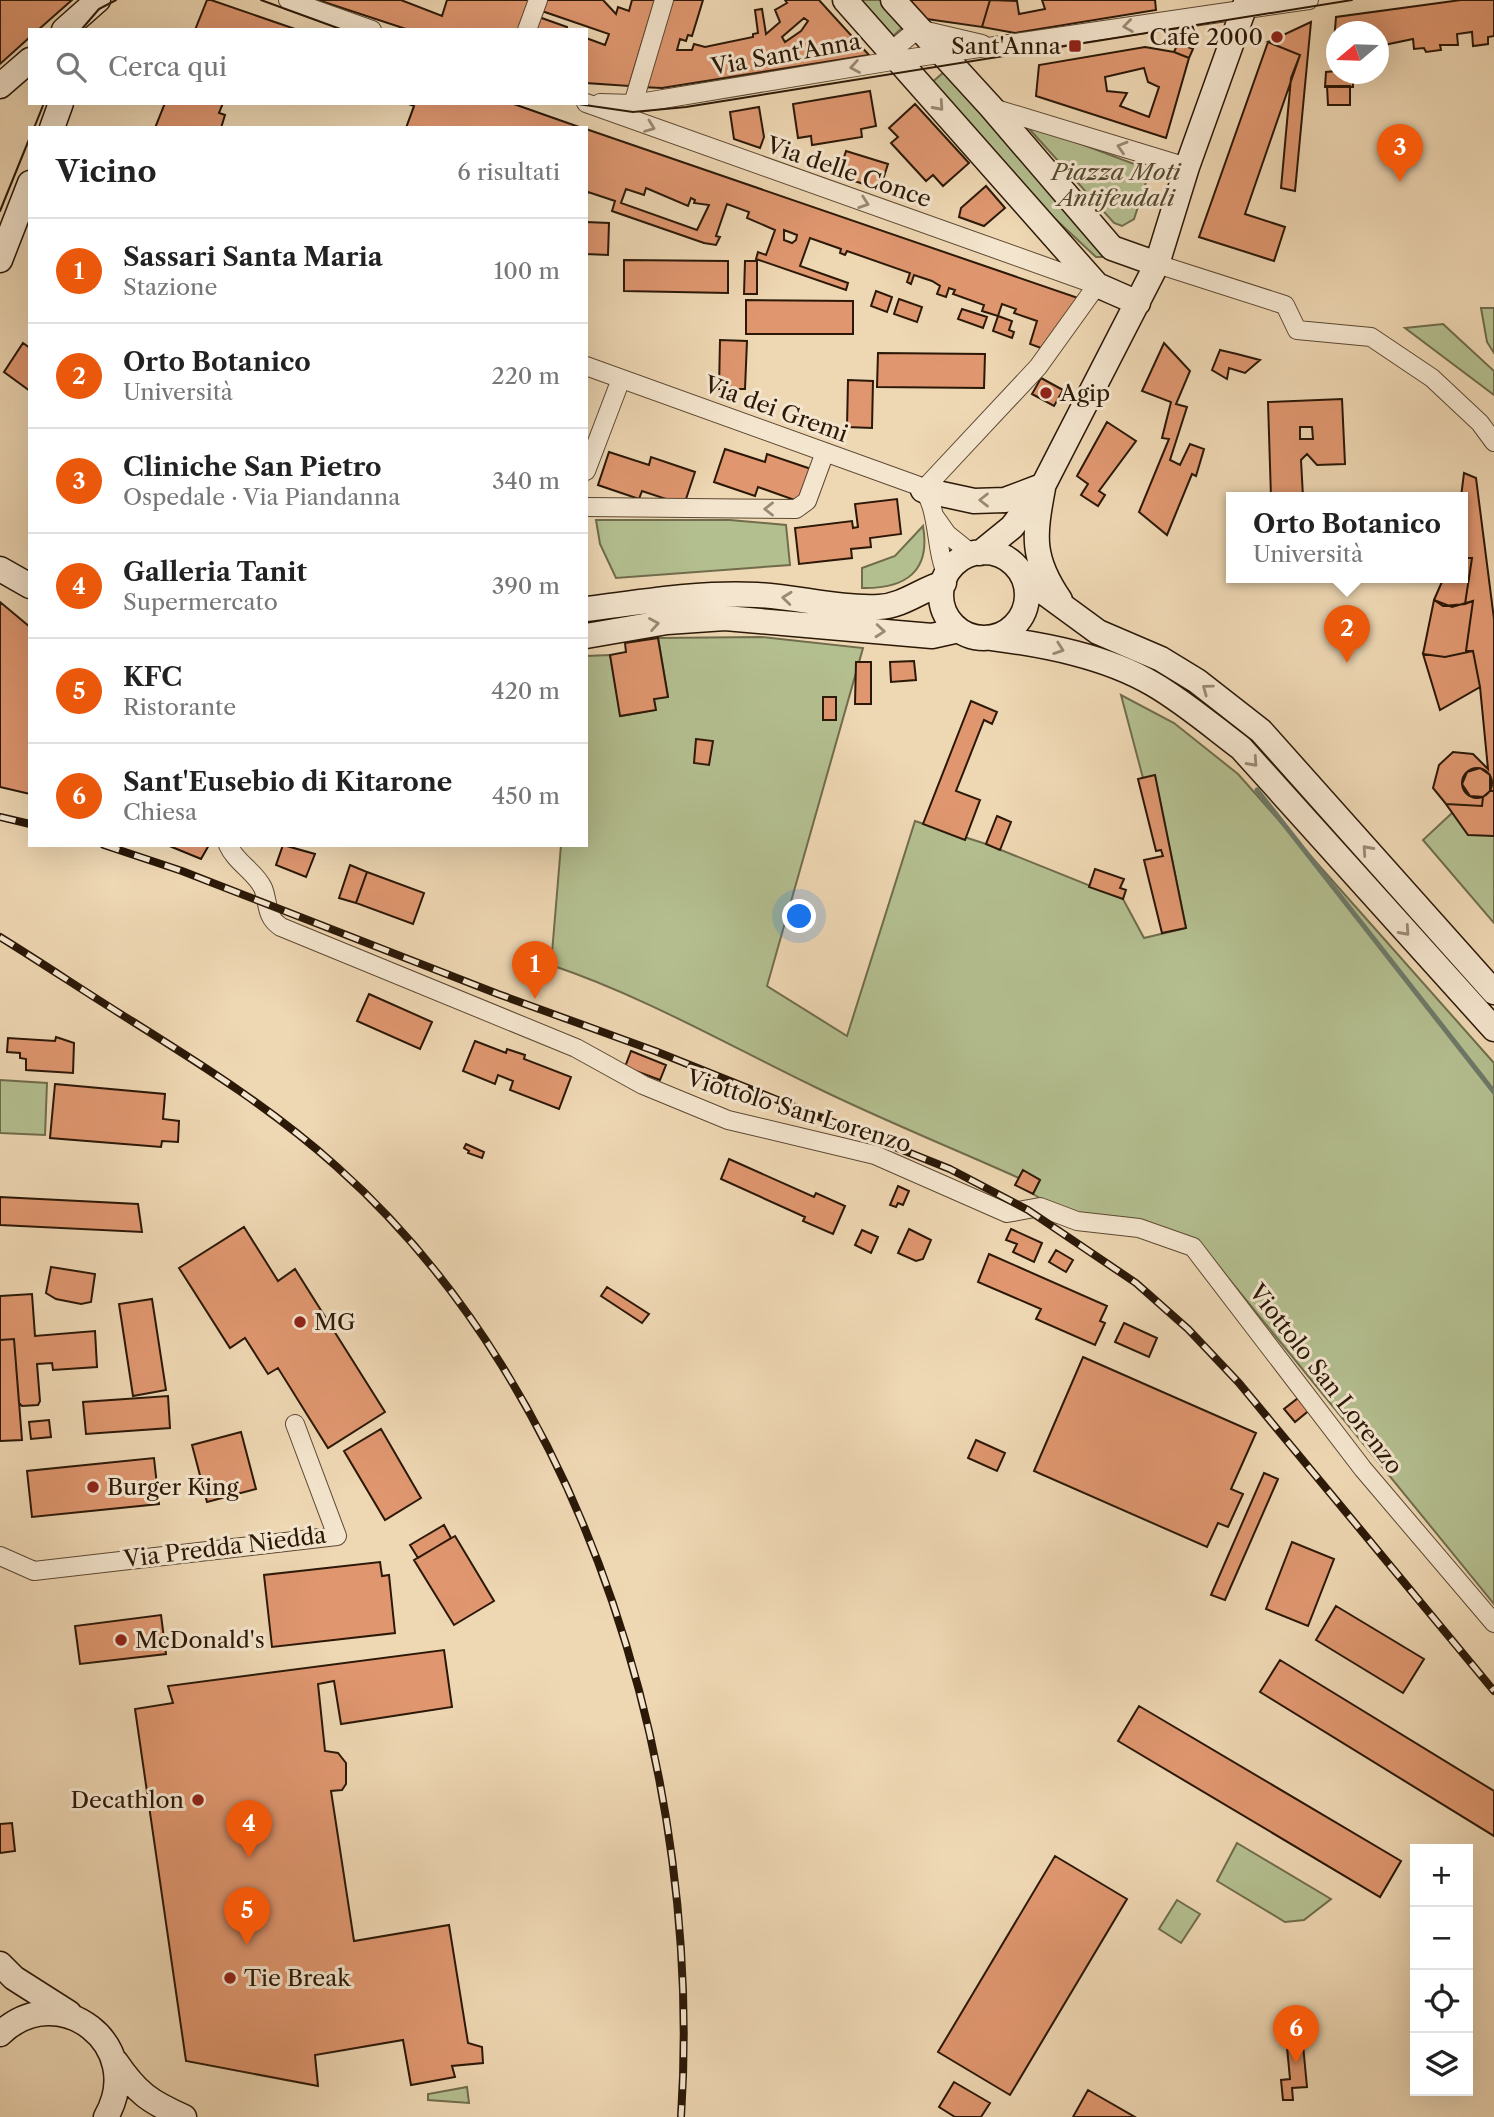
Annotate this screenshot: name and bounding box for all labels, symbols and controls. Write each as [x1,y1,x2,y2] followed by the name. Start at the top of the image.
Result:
[1122,19,1134,34] one-way arrow
[1326,21,1389,84] north arrow
[1149,23,1263,51] place label: Cafè 2000
[708,27,864,81] street label: Via Sant'Anna
[28,28,588,105] search box
[1269,29,1285,45] marker: Cafè 2000
[951,32,1062,60] place label: Sant'Anna
[1067,38,1083,54] marker: Sant'Anna
[52,48,90,86] icon: search
[108,51,227,83] text: Cerca qui
[849,59,861,74] one-way arrow
[931,98,943,111] one-way arrow
[643,119,655,133] one-way arrow
[1377,124,1423,182] pin: 3
[762,130,935,213] street label: Via delle Conce
[1116,140,1128,155] one-way arrow
[56,153,156,190] text: Vicino
[457,158,560,186] text: 6 risultati
[1050,158,1182,212] park label: Piazza Moti Antifeudali
[857,195,870,209] one-way arrow
[123,241,383,273] text: Sassari Santa Maria
[74,257,84,285] text: 1
[494,257,560,285] text: 100 m
[123,273,217,301] text: Stazione
[123,346,311,378] text: Orto Botanico
[72,362,86,390] text: 2
[491,362,560,390] text: 220 m
[699,370,852,448] street label: Via dei Gremi
[123,378,233,406] text: Università
[1059,379,1110,407] place label: Agip
[1038,385,1054,401] marker: Agip
[123,451,382,483] text: Cliniche San Pietro
[73,467,86,495] text: 3
[492,467,560,495] text: 340 m
[123,483,400,511] text: Ospedale · Via Piandanna
[1226,492,1468,583] popup
[978,493,989,508] one-way arrow
[763,501,774,517] one-way arrow
[1253,508,1441,540] text: Orto Botanico
[1253,540,1363,568] text: Università
[123,556,307,588] text: Galleria Tanit
[72,572,86,600] text: 4
[492,572,560,600] text: 390 m
[123,588,278,616] text: Supermercato
[781,591,792,606] one-way arrow
[1324,605,1370,663] pin: 2
[648,617,659,632] one-way arrow
[875,623,886,638] one-way arrow
[1052,641,1064,655] one-way arrow
[123,661,182,693] text: KFC
[73,677,85,705] text: 5
[491,677,560,705] text: 420 m
[1203,685,1215,697] one-way arrow
[123,693,236,721] text: Ristorante
[1245,754,1257,767] one-way arrow
[123,766,452,798] text: Sant'Eusebio di Kitarone
[72,782,86,810] text: 6
[492,782,560,810] text: 450 m
[123,798,197,826] text: Chiesa
[1363,845,1375,858] one-way arrow
[782,899,816,933] your location
[1397,923,1410,936] one-way arrow
[512,941,558,999] pin: 1
[682,1063,915,1158] street label: Viottolo San Lorenzo
[1243,1278,1409,1480] street label: Viottolo San Lorenzo
[314,1308,356,1336] place label: MG
[292,1314,308,1330] marker: MG
[107,1473,239,1501] place label: Burger King
[85,1479,101,1495] marker: Burger King
[121,1521,329,1573] street label: Via Predda Niedda
[135,1626,265,1654] place label: McDonald's
[113,1632,129,1648] marker: McDonald's
[70,1786,184,1814] place label: Decathlon
[190,1792,206,1808] marker: Decathlon
[226,1800,272,1858] pin: 4
[1410,1844,1473,2096] map controls
[1410,1844,1473,1907] button: +
[224,1887,270,1945] pin: 5
[1410,1907,1473,1970] button: −
[244,1964,352,1992] place label: Tie Break
[222,1970,238,1986] marker: Tie Break
[1410,1970,1473,2033] button: locate
[1273,2005,1319,2063] pin: 6
[1410,2033,1473,2096] button: layers

